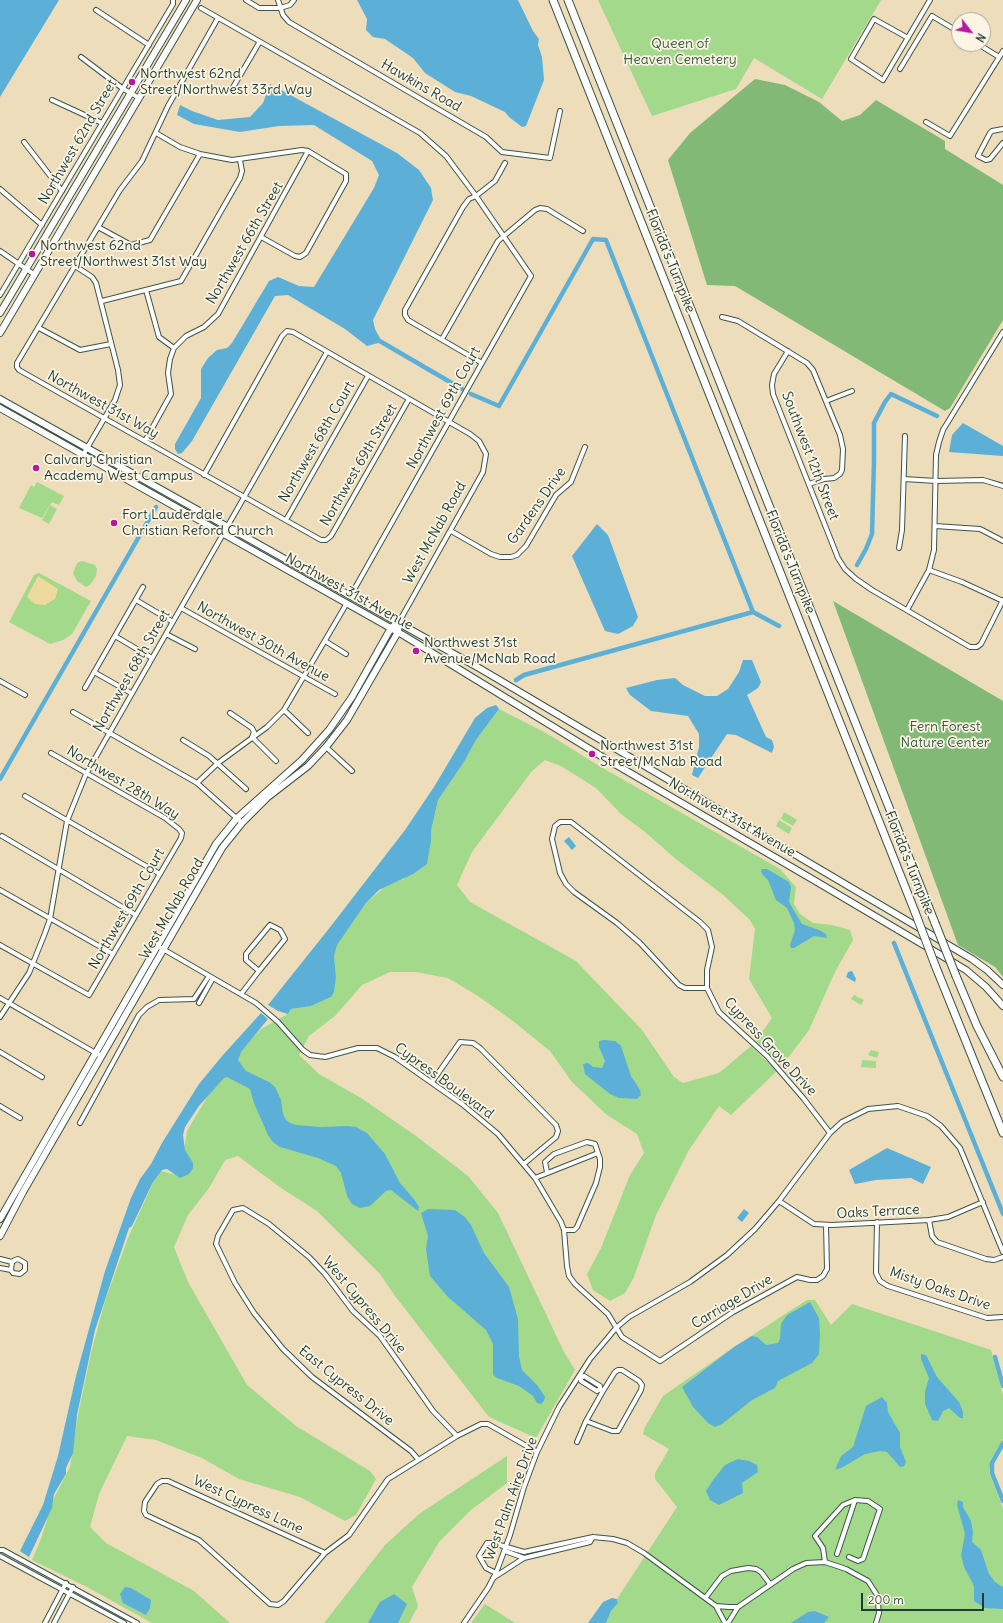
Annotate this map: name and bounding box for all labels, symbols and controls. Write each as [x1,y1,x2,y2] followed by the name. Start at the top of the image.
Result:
[951,12,991,52] north arrow
[972,31,988,45] text: N
[623,36,737,68] park label: Queen of Heaven Cemetery
[378,56,464,116] street label: Hawkins Road
[140,66,312,98] place label: Northwest 62nd Street/Northwest 33rd Way
[35,76,121,208] street label: Northwest 62nd Street
[127,77,137,87] marker: Northwest 62nd Street/Northwest 33rd Way
[203,179,287,307] street label: Northwest 66th Street
[642,207,698,315] street label: Florida's Turnpike
[40,238,207,270] place label: Northwest 62nd Street/Northwest 31st Way
[27,249,37,259] marker: Northwest 62nd Street/Northwest 31st Way
[404,344,484,472] street label: Northwest 69th Court
[44,367,162,443] street label: Northwest 31st Way
[276,379,358,505] street label: Northwest 68th Court
[778,389,842,523] street label: Southwest 12th Street
[317,401,401,529] street label: Northwest 69th Street
[44,452,193,484] place label: Calvary Christian Academy West Campus
[31,463,41,473] marker: Calvary Christian Academy West Campus
[504,464,570,548] street label: Gardens Drive
[400,479,470,587] street label: West McNab Road
[122,507,274,540] place label: Fort Lauderdale Christian Reford Church
[762,508,818,616] street label: Florida's Turnpike
[109,518,119,528] marker: Fort Lauderdale Christian Reford Church
[282,550,416,634] street label: Northwest 31st Avenue
[194,599,332,685] street label: Northwest 30th Avenue
[90,607,174,735] street label: Northwest 68th Street
[424,635,556,668] place label: Northwest 31st Avenue/McNab Road
[411,646,421,656] marker: Northwest 31st Avenue/McNab Road
[901,719,989,752] park label: Fern Forest Nature Center
[600,738,722,770] place label: Northwest 31st Street/McNab Road
[63,743,183,823] street label: Northwest 28th Way
[587,749,597,759] marker: Northwest 31st Street/McNab Road
[666,775,798,861] street label: Northwest 31st Avenue
[881,809,937,917] street label: Florida's Turnpike
[86,846,168,972] street label: Northwest 69th Court
[136,855,208,963] street label: West McNab Road
[720,994,820,1100] street label: Cypress Grove Drive
[391,1039,497,1123] street label: Cypress Boulevard
[836,1201,920,1223] street label: Oaks Terrace
[319,1253,409,1357] street label: West Cypress Drive
[887,1264,993,1314] street label: Misty Oaks Drive
[689,1271,775,1333] street label: Carriage Drive
[295,1343,397,1429] street label: East Cypress Drive
[481,1435,541,1563] street label: West Palm Aire Drive
[190,1472,306,1538] street label: West Cypress Lane
[863,1585,986,1611] scale bar
[868,1592,904,1607] text: 200 m

